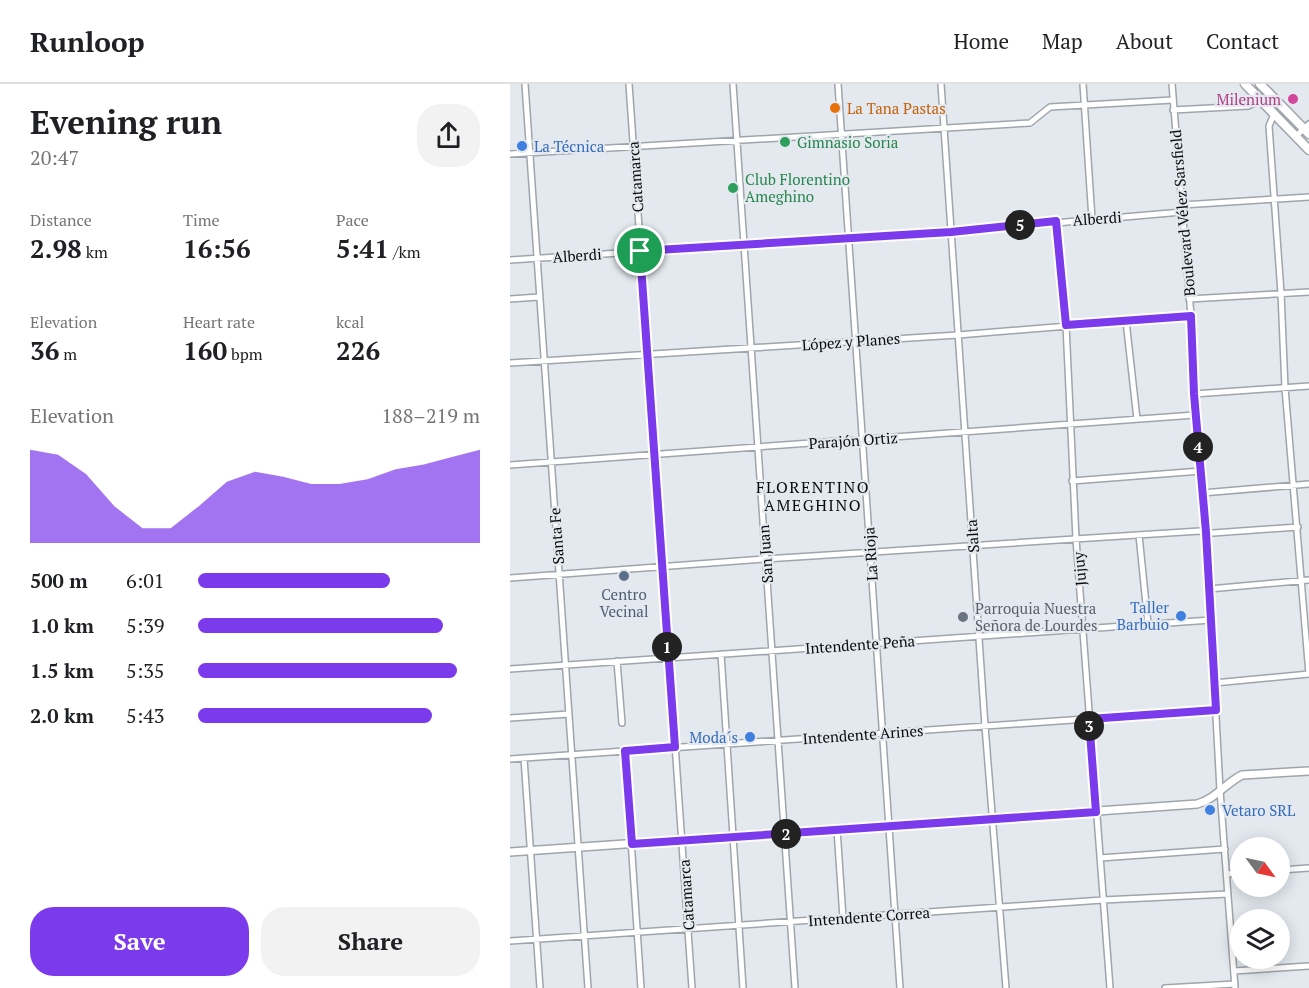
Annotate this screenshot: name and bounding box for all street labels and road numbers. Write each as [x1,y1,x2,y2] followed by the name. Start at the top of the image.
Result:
[1165,129,1199,297] street label: Boulevard Vélez Sarsfield
[623,140,647,213] street label: Catamarca
[1072,206,1122,230] street label: Alberdi
[552,243,602,267] street label: Alberdi
[801,328,901,354] street label: López y Planes
[808,427,898,453] street label: Parajón Ortiz
[544,507,568,565] street label: Santa Fe
[961,518,983,553] street label: Salta
[753,524,777,584] street label: San Juan
[858,526,882,581] street label: La Rioja
[1068,551,1090,587] street label: Jujuy
[804,630,916,658] street label: Intendente Peña
[802,720,924,748] street label: Intendente Arines
[674,858,698,931] street label: Catamarca
[807,902,931,930] street label: Intendente Correa

